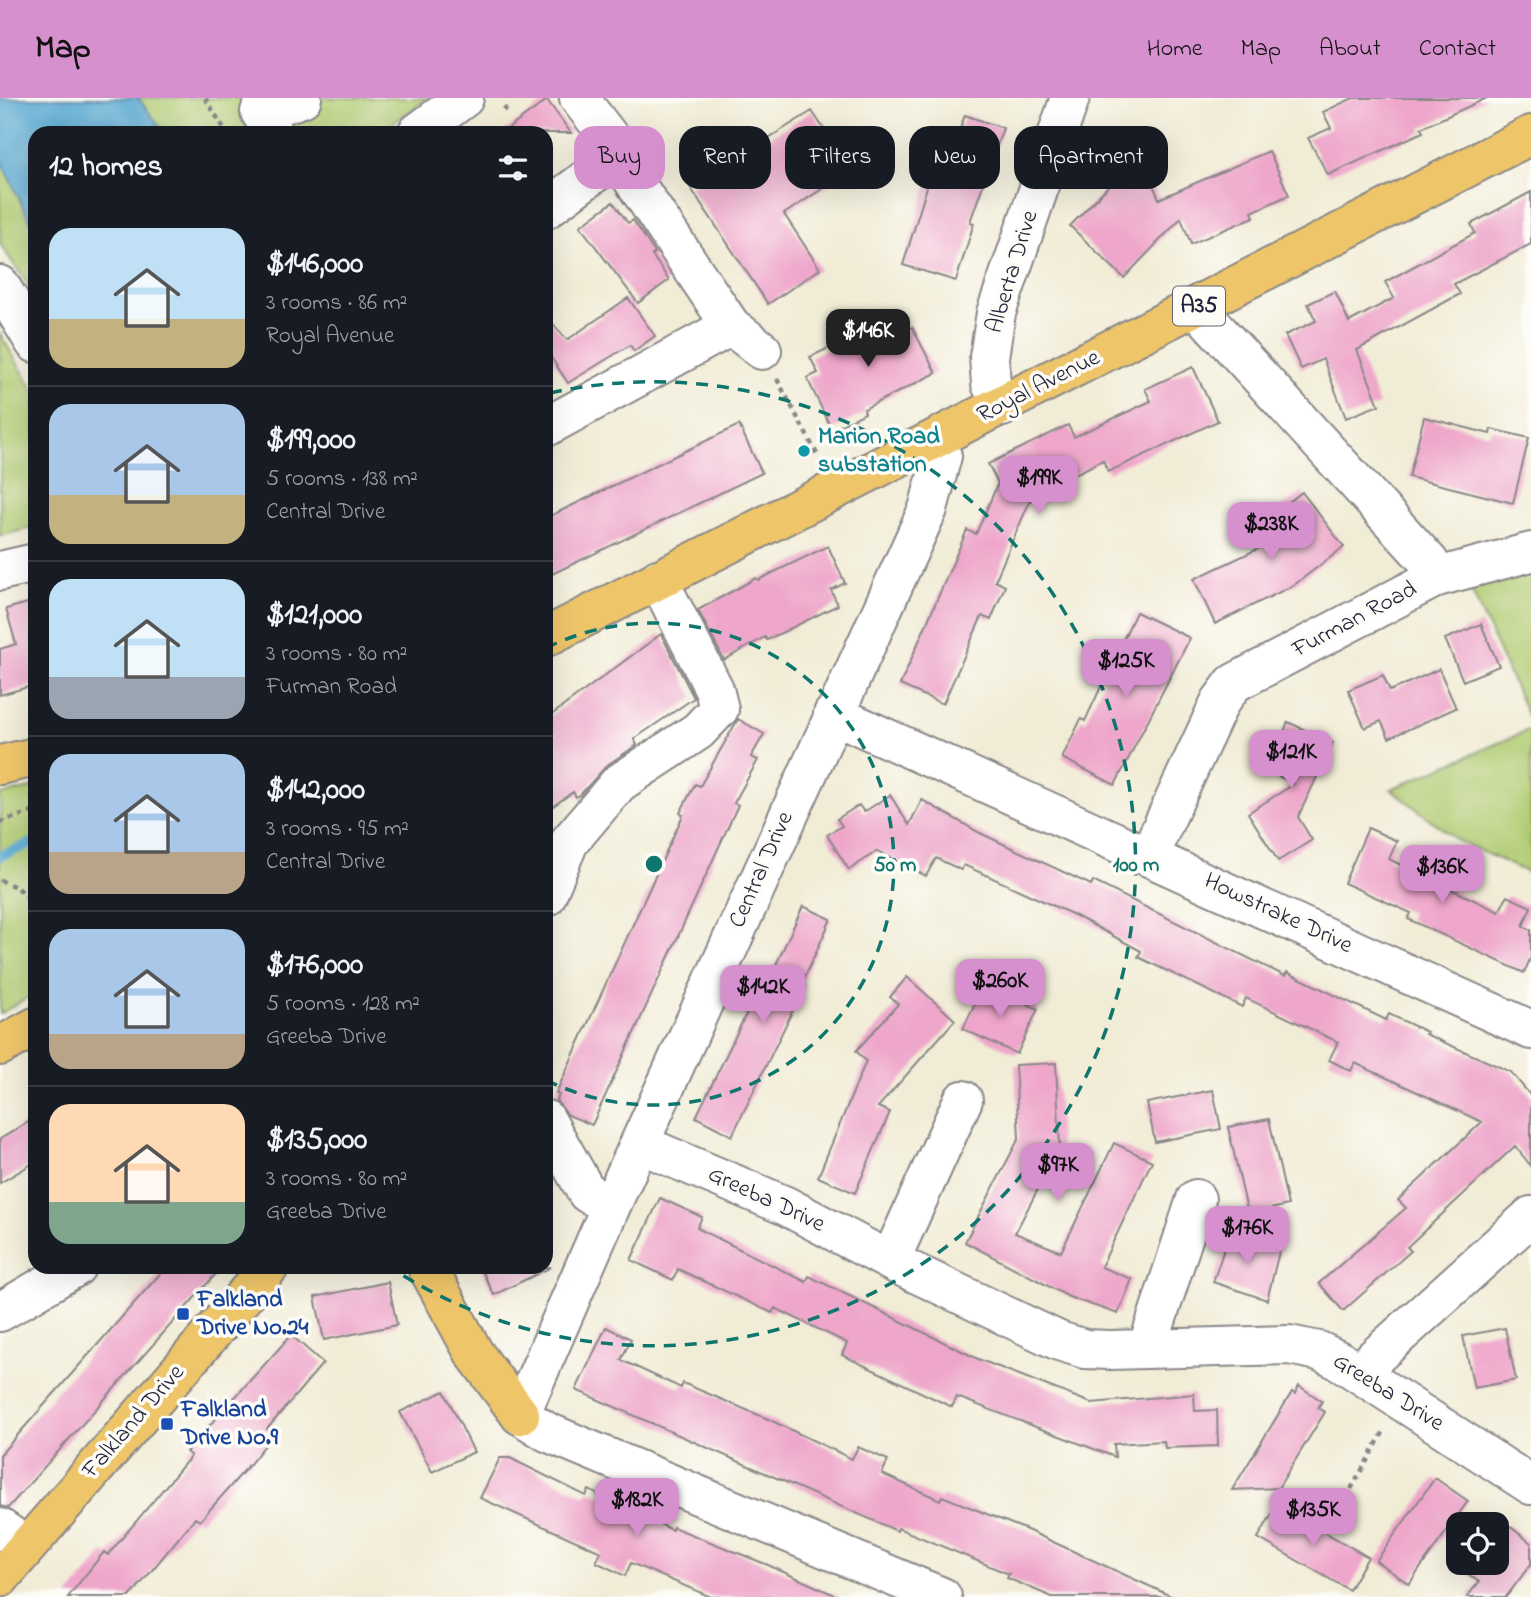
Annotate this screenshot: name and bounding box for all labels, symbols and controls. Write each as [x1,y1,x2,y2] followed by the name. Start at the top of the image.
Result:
[35,25,91,73] text: Map
[1147,32,1203,67] text: Home
[1241,32,1281,67] text: Map
[1319,32,1381,67] text: About
[1419,32,1496,67] text: Contact
[574,126,665,189] chip: Buy
[679,126,771,189] chip: Rent
[785,126,895,189] chip: Filters
[909,126,1000,189] chip: New
[1014,126,1168,189] chip: Apartment
[49,146,163,190] text: 12 homes
[494,149,532,187] icon: filters
[978,206,1048,338] street label: Alberta Drive
[266,243,363,287] text: $146,000
[105,256,189,340] icon: home
[1173,286,1225,326] road number: A35
[266,287,407,320] text: 3 rooms · 86 m²
[819,310,917,369] pin: $146K
[842,315,894,348] text: $146K
[266,320,394,353] text: Royal Avenue
[971,341,1107,434] street label: Royal Avenue
[266,419,356,463] text: $199,000
[818,420,940,483] place label: Marion Road substation
[105,432,189,516] icon: home
[796,443,812,459] marker: Marion Road substation
[990,456,1088,516] pin: $199K
[1016,462,1062,495] text: $199K
[266,463,418,496] text: 5 rooms · 138 m²
[266,496,385,529] text: Central Drive
[1222,503,1320,562] pin: $238K
[1244,508,1298,541] text: $238K
[1286,572,1424,668] street label: Furman Road
[266,594,362,638] text: $121,000
[105,607,189,691] icon: home
[266,638,407,671] text: 3 rooms · 80 m²
[1077,640,1175,699] pin: $125K
[1098,645,1154,678] text: $125K
[266,671,397,704] text: Furman Road
[1242,730,1340,790] pin: $121K
[1265,736,1317,769] text: $121K
[266,769,365,813] text: $142,000
[105,782,189,866] icon: home
[721,806,803,934] street label: Central Drive
[266,813,409,846] text: 3 rooms · 95 m²
[266,846,385,879] text: Central Drive
[1393,846,1491,905] pin: $136K
[874,851,916,881] text: 50 m
[1113,851,1159,881] text: 100 m
[1416,851,1468,884] text: $136K
[642,852,666,876] centre of rings
[1198,864,1358,964] street label: Howstrake Drive
[266,944,363,988] text: $176,000
[105,957,189,1041] icon: home
[951,960,1049,1019] pin: $260K
[714,965,812,1025] pin: $142K
[972,965,1028,998] text: $260K
[736,971,790,1004] text: $142K
[266,988,420,1021] text: 5 rooms · 128 m²
[266,1021,387,1054] text: Greeba Drive
[266,1119,367,1163] text: $135,000
[105,1132,189,1216] icon: home
[1017,1144,1099,1203] pin: $97K
[1037,1149,1079,1182] text: $97K
[702,1158,831,1243] street label: Greeba Drive
[266,1163,407,1196] text: 3 rooms · 80 m²
[266,1196,387,1229] text: Greeba Drive
[1198,1206,1296,1266] pin: $176K
[1221,1212,1273,1245] text: $176K
[196,1283,309,1346] place label: Falkland Drive No.24
[175,1306,191,1322] marker: Falkland Drive No.24
[1325,1345,1451,1441] street label: Greeba Drive
[74,1357,194,1488] street label: Falkland Drive
[180,1393,279,1456] place label: Falkland Drive No.9
[159,1416,175,1432] marker: Falkland Drive No.9
[588,1478,686,1538] pin: $182K
[611,1484,663,1517] text: $182K
[1264,1488,1362,1548] pin: $135K
[1285,1494,1341,1527] text: $135K
[1446,1512,1509,1575] map controls
[1446,1512,1509,1575] button: locate

